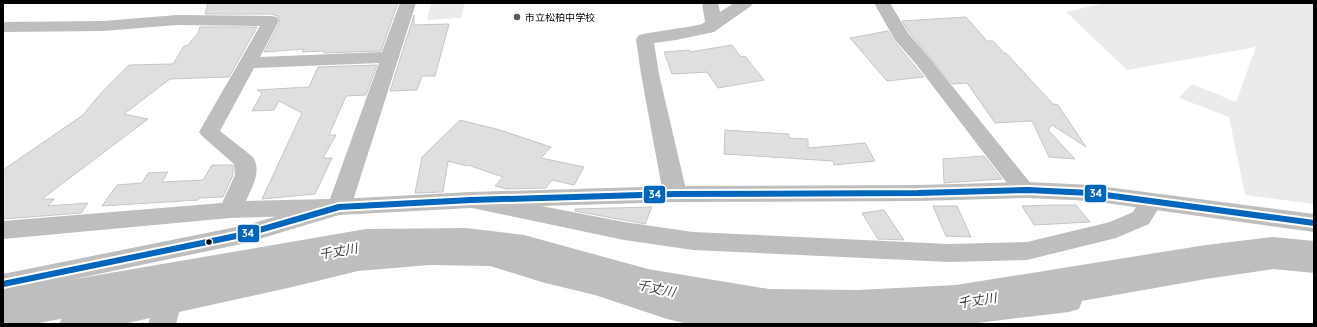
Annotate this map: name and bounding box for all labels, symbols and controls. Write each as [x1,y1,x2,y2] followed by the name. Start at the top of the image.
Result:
[525,11,595,24] place label: 市立松柏中学校
[512,12,522,22] marker: 市立松柏中学校
[1084,184,1107,203] line badge: 34
[643,185,666,204] line badge: 34
[1090,186,1103,200] text: 34
[649,187,662,201] text: 34
[237,224,260,243] line badge: 34
[242,226,255,240] text: 34
[204,237,214,247] unlabelled marker
[317,239,361,262] water label: 千丈川
[635,276,679,300] water label: 千丈川
[956,289,999,311] water label: 千丈川

